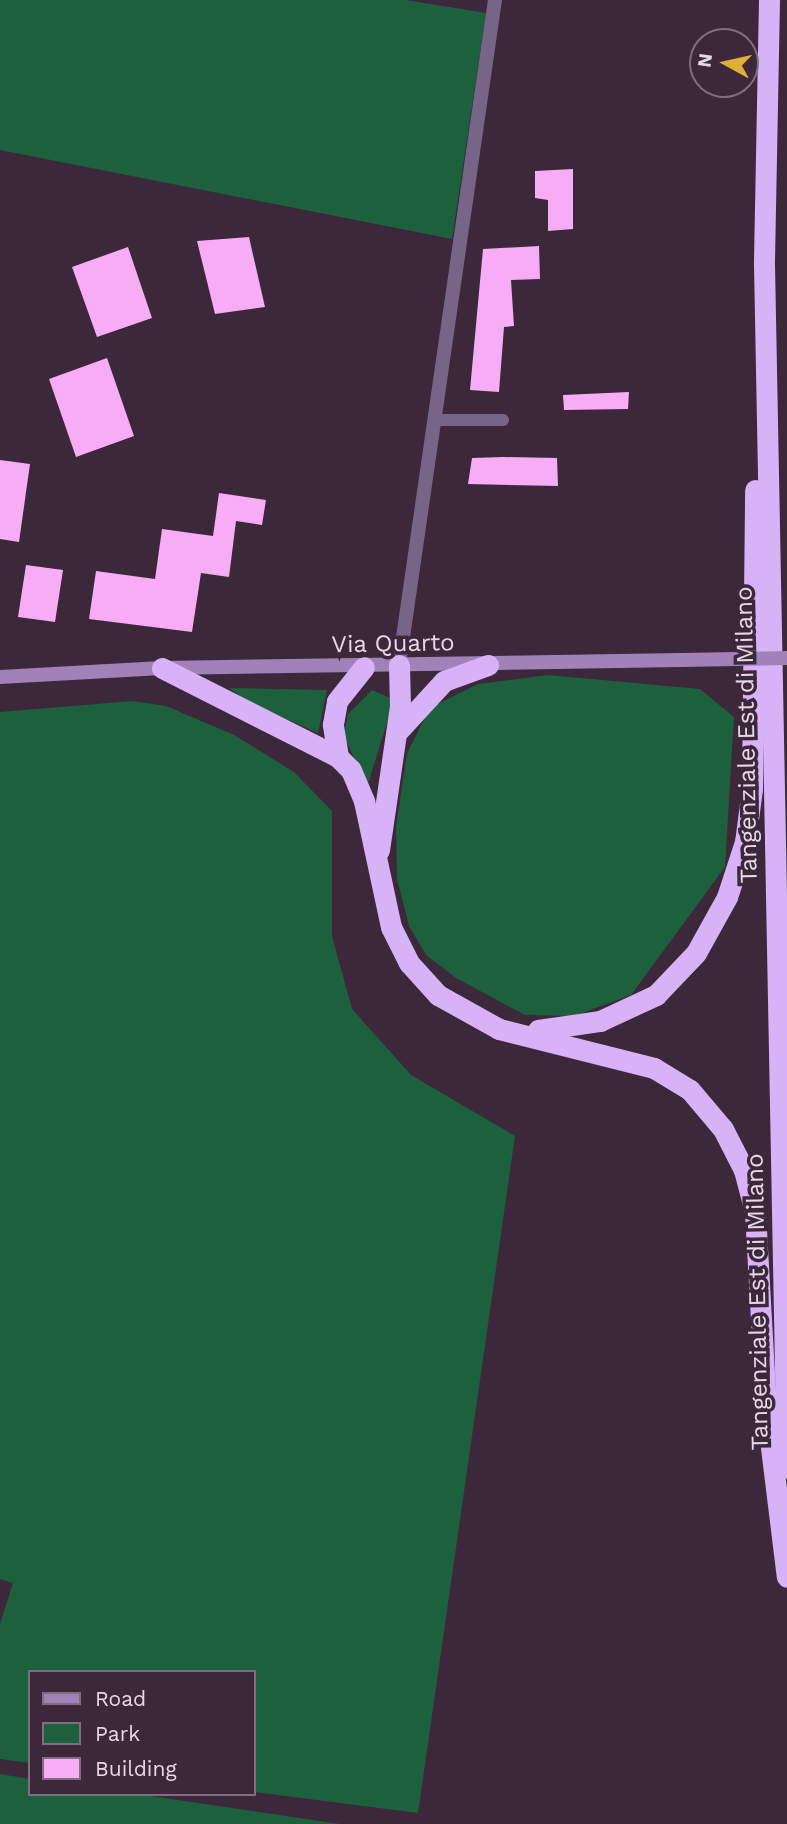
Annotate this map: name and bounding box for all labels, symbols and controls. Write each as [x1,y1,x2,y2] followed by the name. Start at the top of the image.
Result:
[689,28,759,98] north arrow
[692,52,717,69] text: N
[730,586,764,884] street label: Tangenziale Est di Milano
[331,629,455,659] street label: Via Quarto
[741,1153,775,1451] street label: Tangenziale Est di Milano
[28,1670,256,1796] legend
[95,1686,146,1711] text: Road
[95,1721,140,1746] text: Park
[95,1756,177,1781] text: Building

